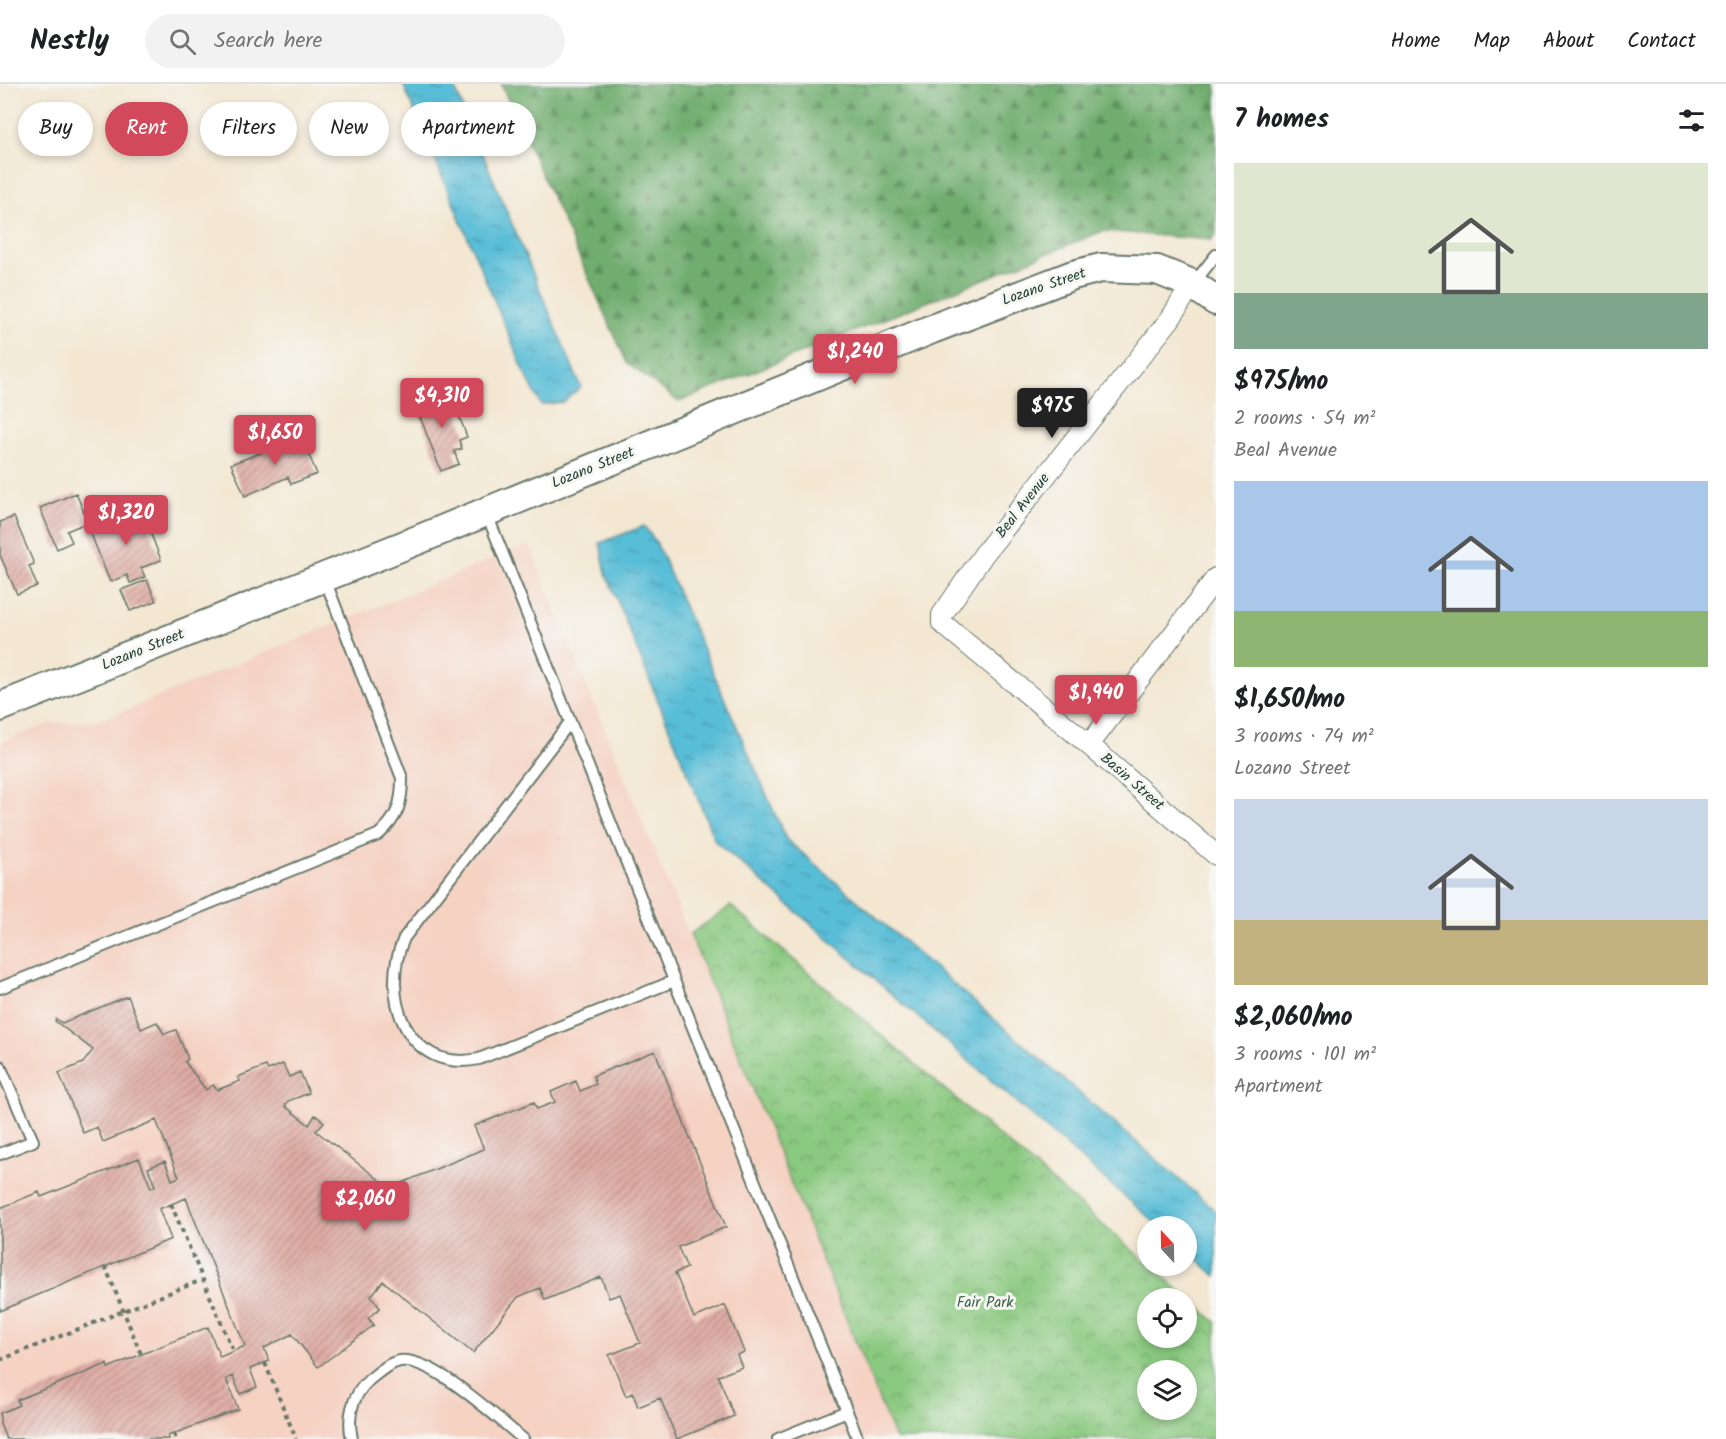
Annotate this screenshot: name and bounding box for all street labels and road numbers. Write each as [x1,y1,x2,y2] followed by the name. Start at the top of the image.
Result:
[999,261,1089,313] street label: Lozano Street
[548,440,638,496] street label: Lozano Street
[990,468,1056,544] street label: Beal Avenue
[98,622,188,678] street label: Lozano Street
[1094,747,1170,817] street label: Basin Street

